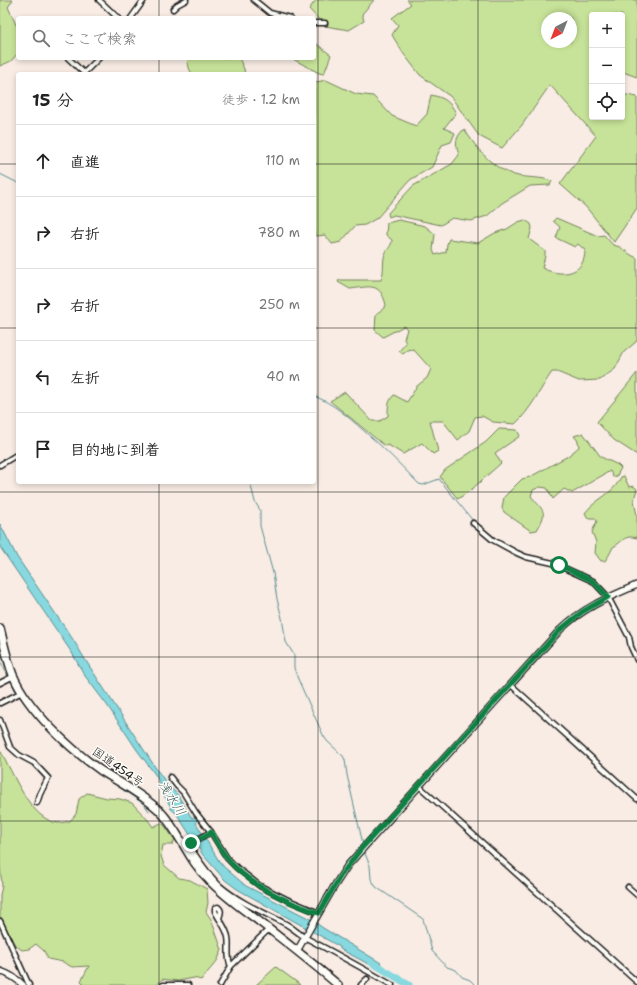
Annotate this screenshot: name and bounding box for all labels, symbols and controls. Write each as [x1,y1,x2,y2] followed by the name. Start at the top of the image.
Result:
[541,12,577,48] north arrow
[589,12,625,120] map controls
[589,12,625,48] button: +
[16,16,316,60] search box
[30,27,52,49] icon: search
[62,29,137,49] text: ここで検索
[589,48,625,84] button: −
[589,84,625,120] button: locate
[32,89,73,111] text: 15 分
[222,91,300,108] text: 徒歩 · 1.2 km
[32,150,54,172] icon: ahead
[70,152,100,172] text: 直進
[265,152,300,169] text: 110 m
[32,222,54,244] icon: right
[70,224,100,244] text: 右折
[258,224,300,241] text: 780 m
[32,294,54,316] icon: right
[70,296,100,316] text: 右折
[259,296,300,313] text: 250 m
[32,366,54,388] icon: left
[70,368,100,388] text: 左折
[266,368,300,385] text: 40 m
[32,438,54,460] icon: arrive
[70,440,160,460] text: 目的地に到着
[550,556,568,574] route start
[89,743,147,791] street label: 国道454号
[154,777,190,819] water label: 浅水川
[182,834,200,852] route end

